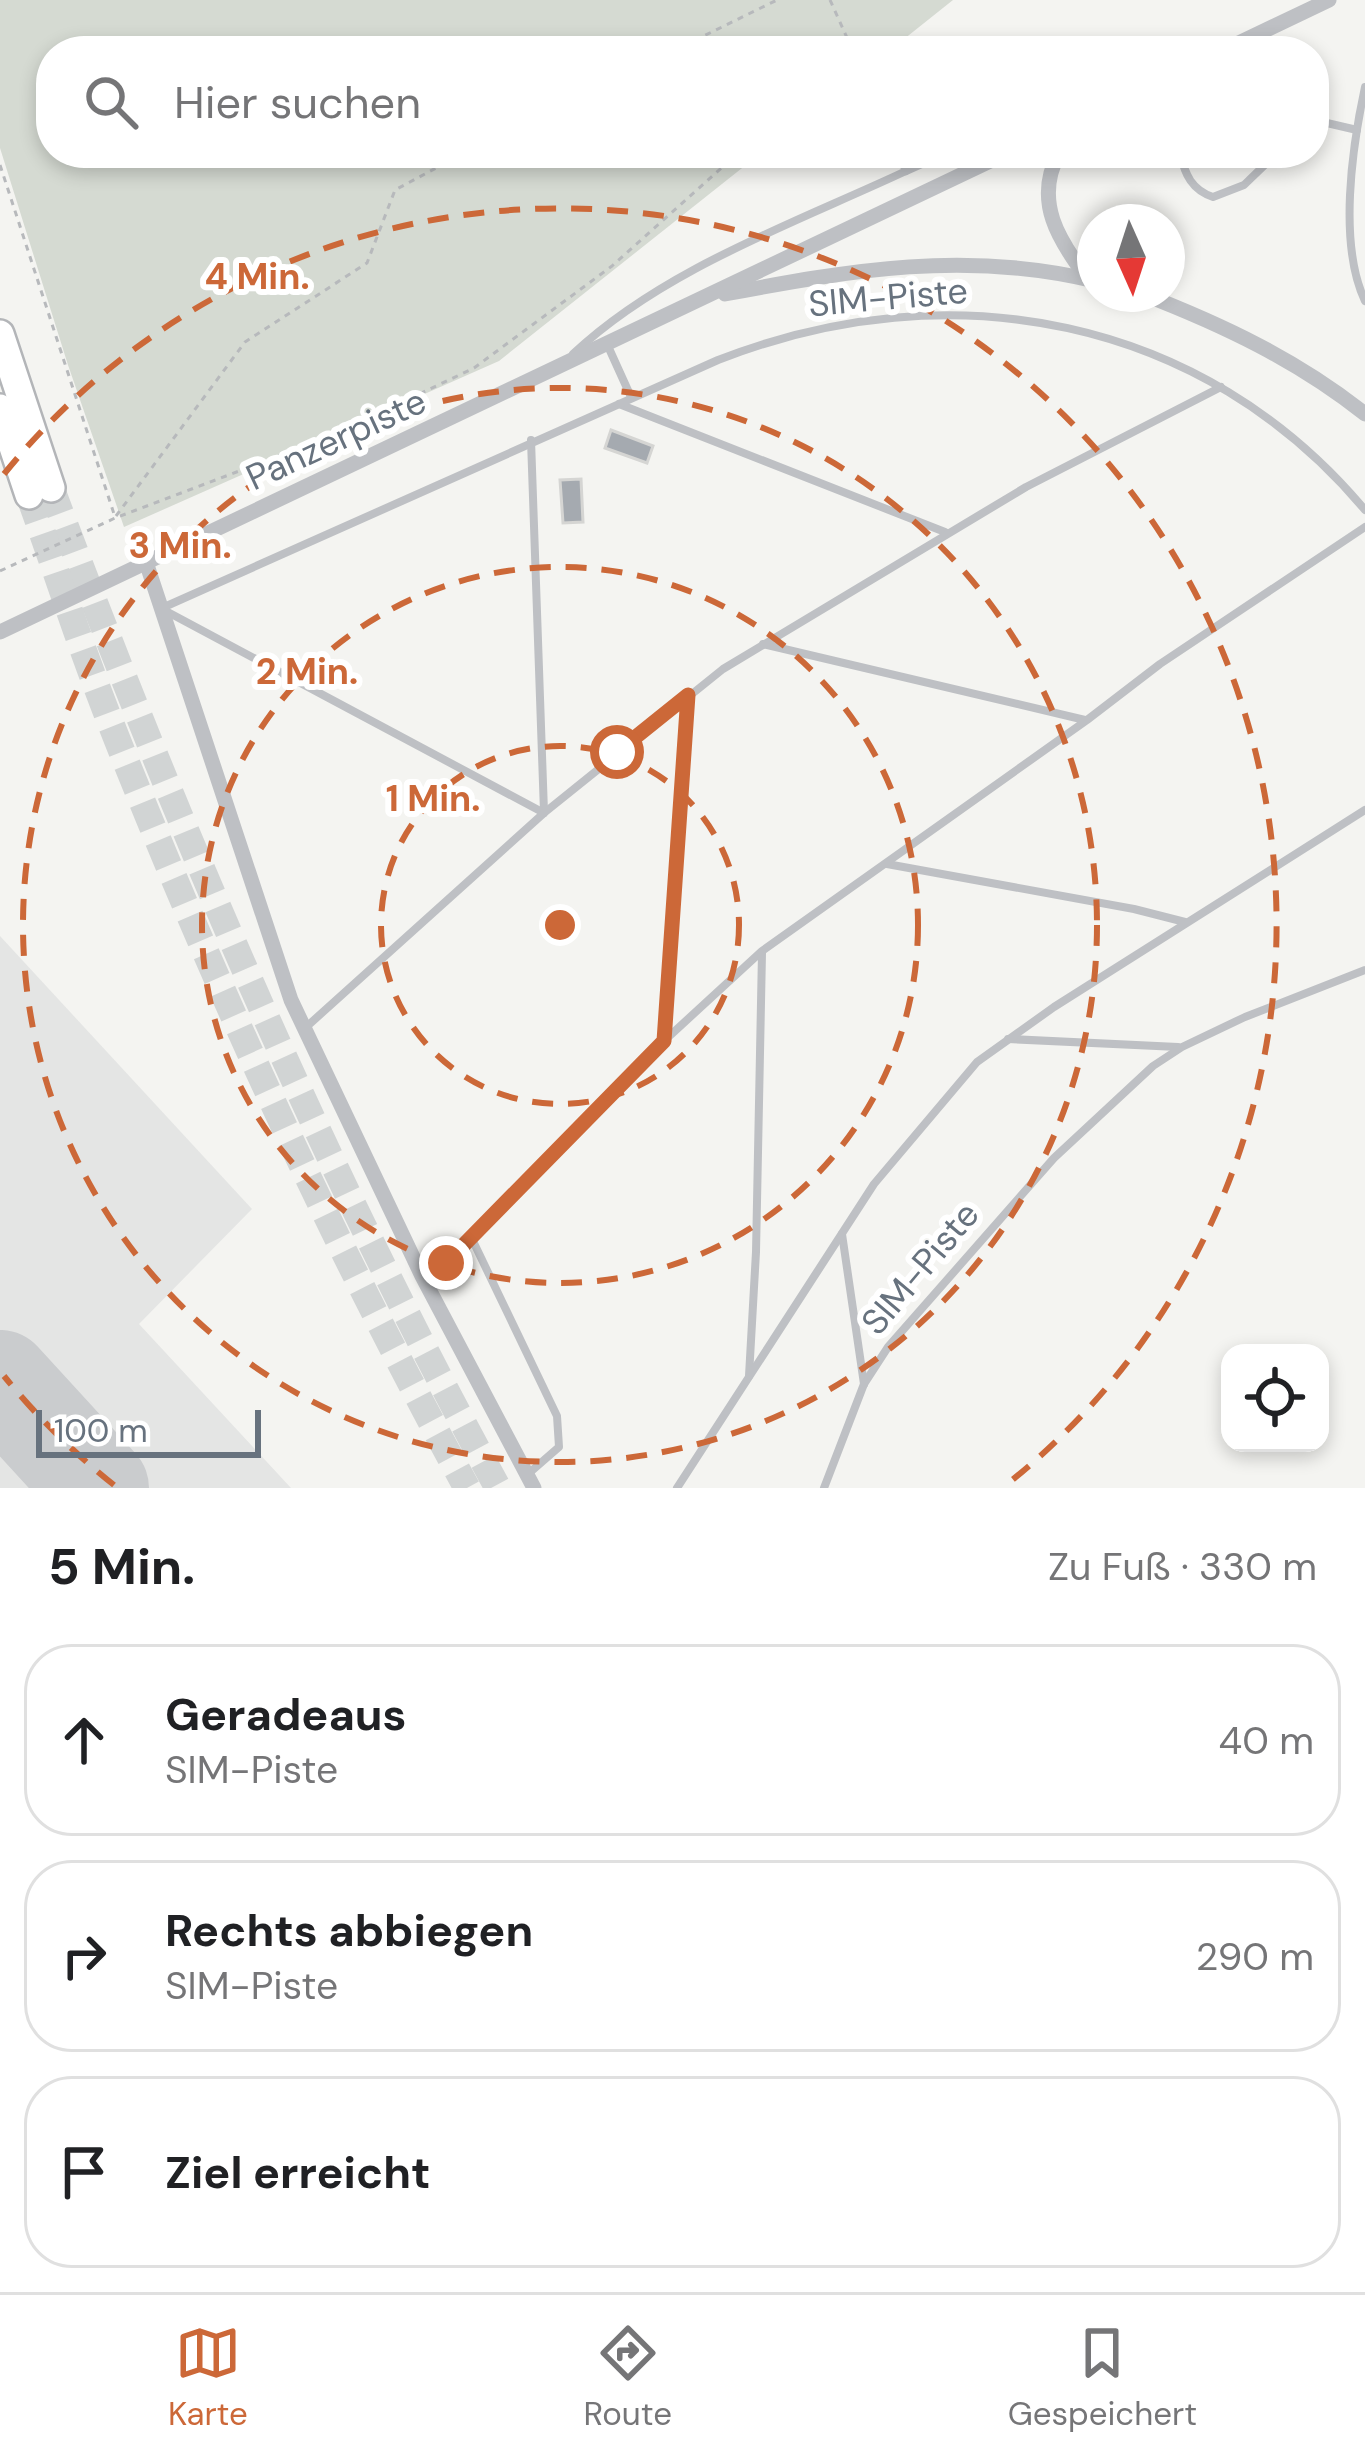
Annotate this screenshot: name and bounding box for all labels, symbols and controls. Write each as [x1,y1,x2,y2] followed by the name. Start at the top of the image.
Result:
[36,36,1329,168] search box
[78,69,144,135] icon: search
[174,73,421,132] text: Hier suchen
[1077,204,1185,312] north arrow
[205,253,309,300] text: 4 Min.
[806,267,970,327] street label: SIM-Piste
[239,377,433,501] street label: Panzerpiste
[128,522,232,569] text: 3 Min.
[256,648,358,695] text: 2 Min.
[590,725,644,779] route start
[386,775,480,822] text: 1 Min.
[539,904,581,946] centre of rings
[851,1192,989,1344] street label: SIM-Piste
[419,1236,473,1290] route end
[1221,1344,1329,1452] map controls
[1221,1344,1329,1452] button: locate
[36,1404,261,1457] scale bar
[54,1409,148,1452] text: 100 m
[48,1533,195,1600] text: 5 Min.
[1048,1541,1317,1592] text: Zu Fuß · 330 m
[165,1685,406,1744] text: Geradeaus
[51,1707,117,1773] icon: ahead
[1219,1715,1314,1766] text: 40 m
[165,1744,338,1795] text: SIM-Piste
[165,1901,533,1960] text: Rechts abbiegen
[51,1923,117,1989] icon: right
[1196,1931,1314,1982] text: 290 m
[165,1960,338,2011] text: SIM-Piste
[51,2139,117,2205] icon: arrive
[165,2143,431,2202] text: Ziel erreicht
[168,2320,248,2435] tab: Karte
[584,2320,672,2435] tab: Route
[1008,2320,1197,2435] tab: Gespeichert

